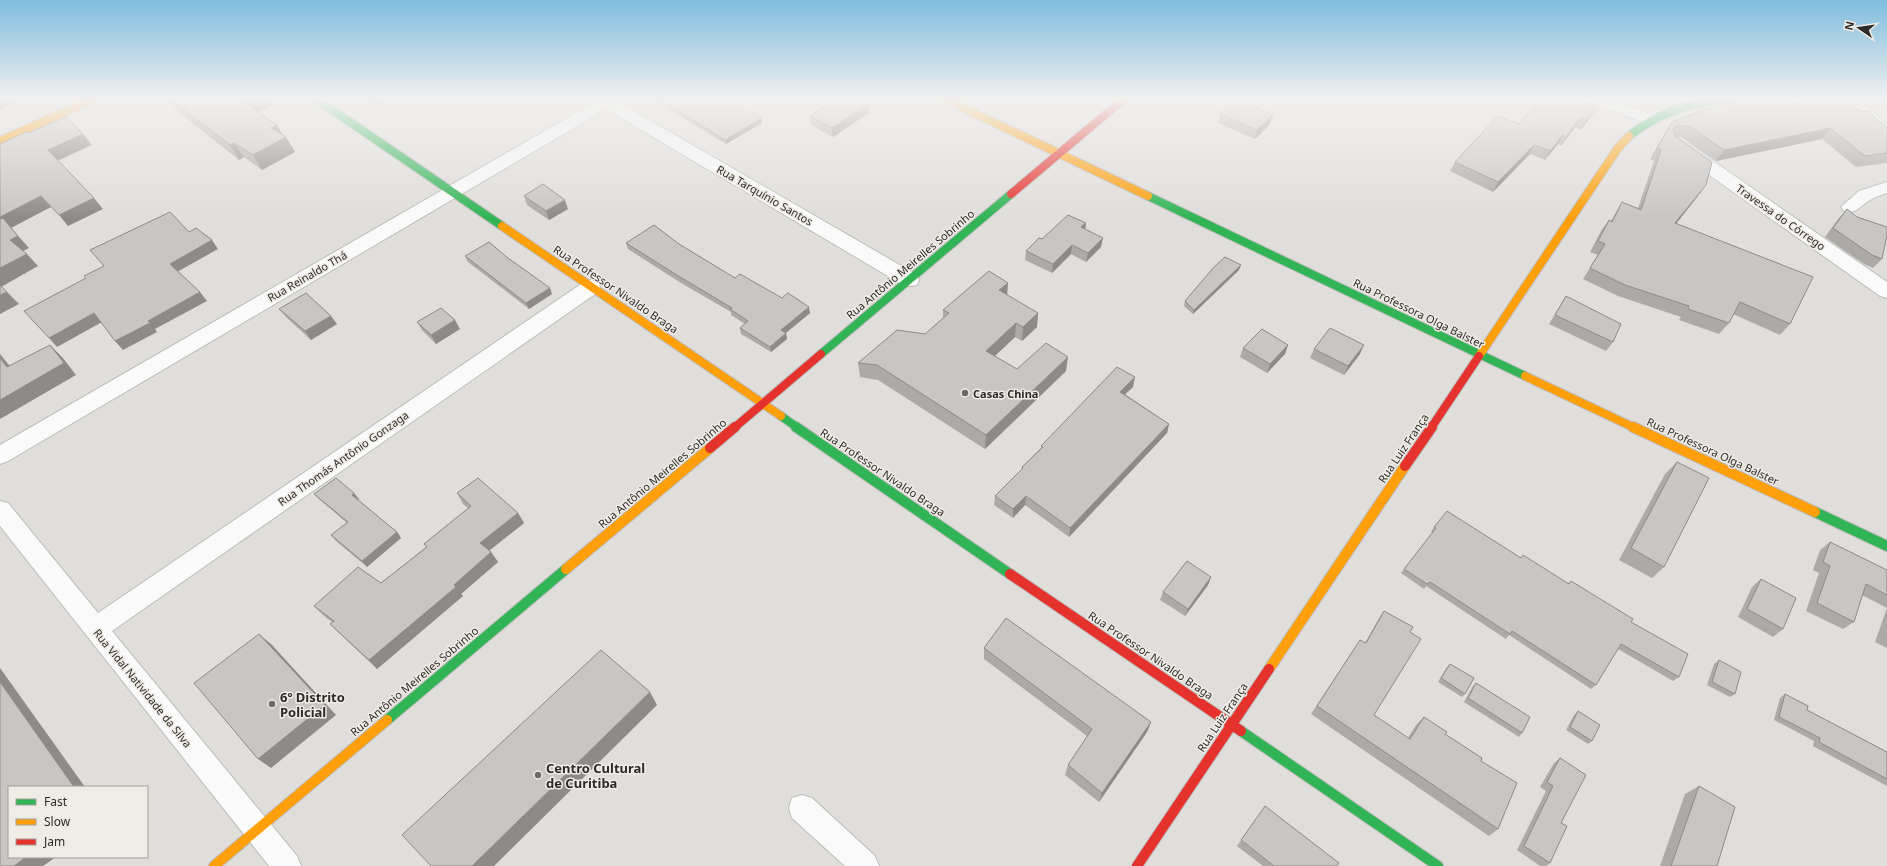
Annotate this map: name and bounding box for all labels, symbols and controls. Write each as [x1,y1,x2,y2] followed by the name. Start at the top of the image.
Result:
[1839,8,1879,48] north arrow
[1840,20,1857,32] text: N
[714,161,816,229] street label: Rua Tarquínio Santos
[1733,181,1829,254] street label: Travessa do Córrego
[843,206,977,322] street label: Rua Antônio Meirelles Sobrinho
[551,242,681,336] street label: Rua Professor Nivaldo Braga
[264,247,350,305] street label: Rua Reinaldo Thá
[1351,275,1488,352] street label: Rua Professora Olga Balster
[973,386,1038,401] place label: Casas China
[960,388,970,398] marker: Casas China
[275,407,411,509] street label: Rua Thomás Antônio Gonzaga
[1374,410,1432,486] street label: Rua Luiz França
[1644,414,1782,488] street label: Rua Professora Olga Balster
[595,415,729,531] street label: Rua Antônio Meirelles Sobrinho
[818,425,948,519] street label: Rua Professor Nivaldo Braga
[1086,608,1216,702] street label: Rua Professor Nivaldo Braga
[347,623,481,739] street label: Rua Antônio Meirelles Sobrinho
[90,626,196,750] street label: Rua Vidal Natividade da Silva
[1193,679,1251,755] street label: Rua Luiz França
[280,688,345,721] place label: 6º Distrito Policial
[267,699,277,709] marker: 6º Distrito Policial
[546,759,645,792] place label: Centro Cultural de Curitiba
[533,770,543,780] marker: Centro Cultural de Curitiba
[8,786,148,858] legend
[44,793,68,810] text: Fast
[44,813,71,830] text: Slow
[43,833,65,850] text: Jam

